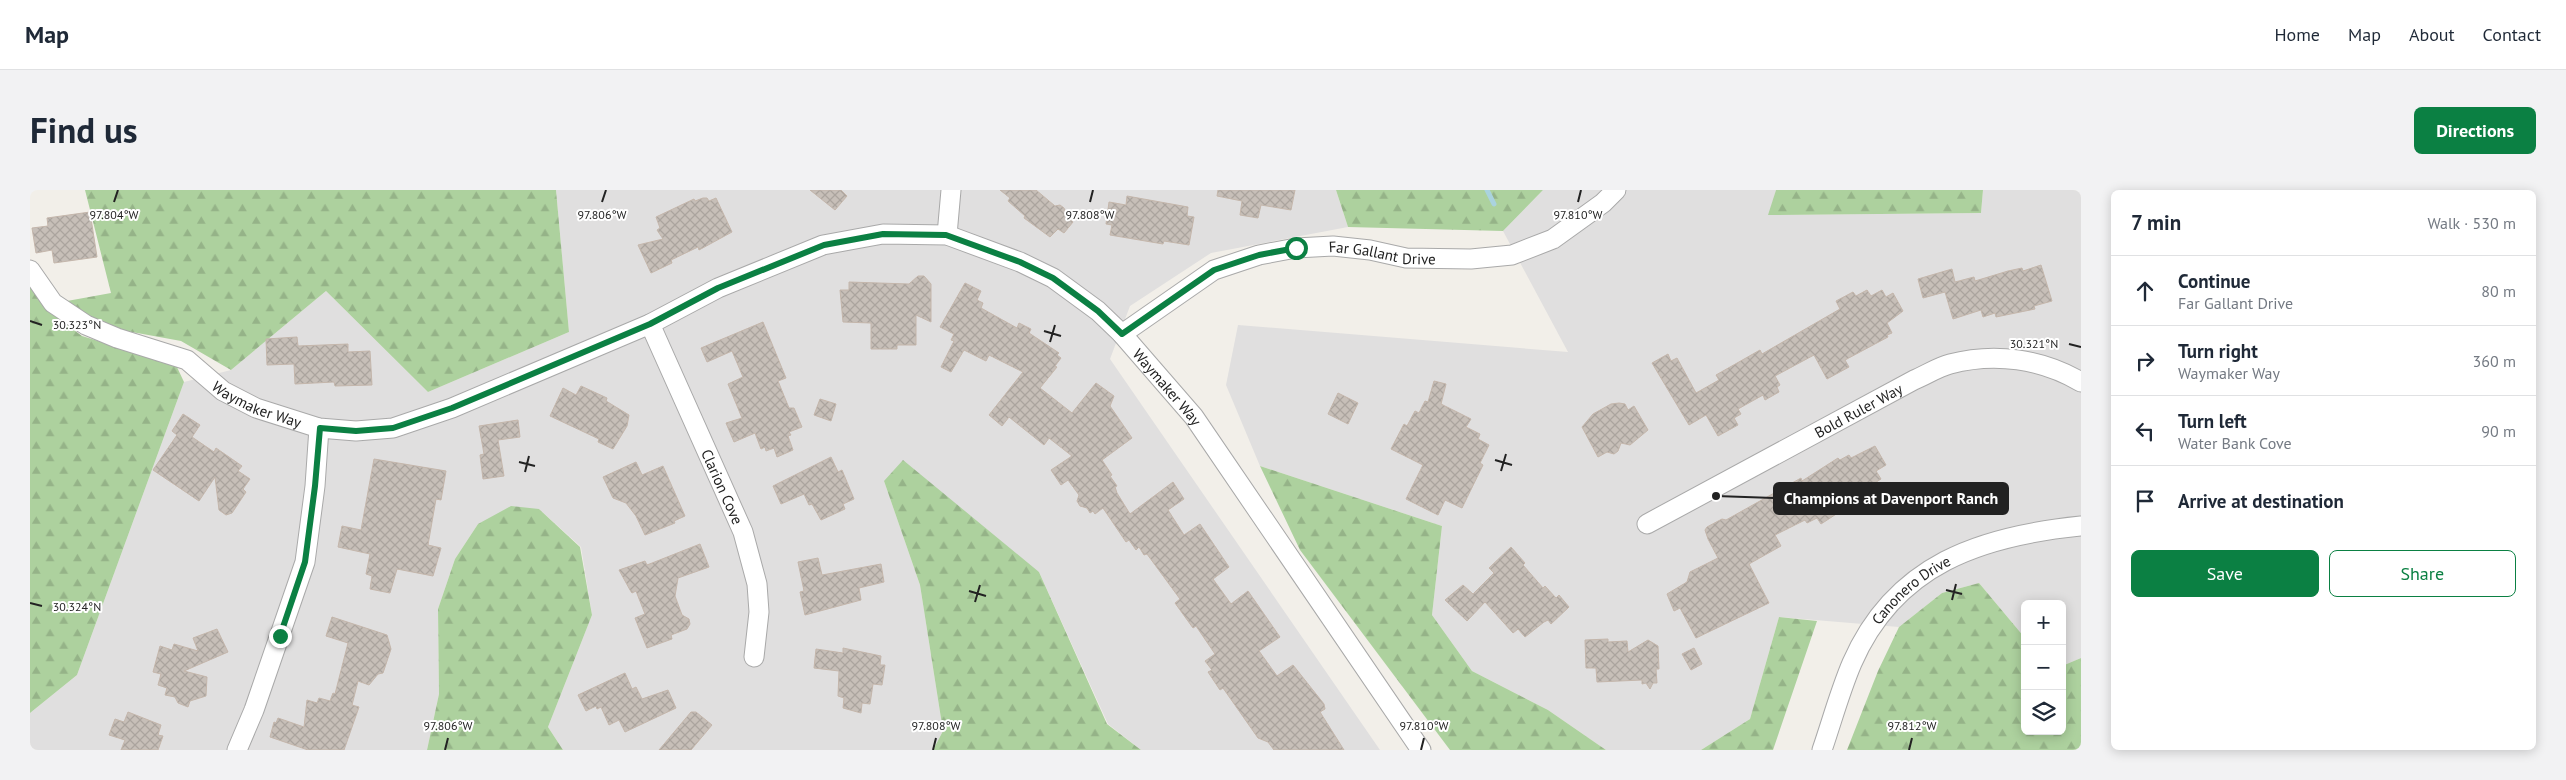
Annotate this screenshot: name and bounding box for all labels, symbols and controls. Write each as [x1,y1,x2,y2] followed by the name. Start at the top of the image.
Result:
[25,19,69,50] text: Map
[2274,23,2320,46] text: Home
[2348,23,2381,46] text: Map
[2409,23,2455,46] text: About
[2483,23,2541,46] text: Contact
[30,107,138,153] text: Find us
[2414,107,2536,154] button: Directions
[90,207,139,222] text: 97.804°W
[578,207,627,222] text: 97.806°W
[1066,207,1115,222] text: 97.808°W
[1554,207,1603,222] text: 97.810°W
[2131,209,2181,236] text: 7 min
[2427,213,2516,233] text: Walk · 530 m
[1328,236,1436,268] street label: Far Gallant Drive
[1285,237,1308,260] route start
[2178,269,2250,293] text: Continue
[2131,277,2159,305] icon: ahead
[2481,281,2516,301] text: 80 m
[2178,293,2293,313] text: Far Gallant Drive
[53,317,101,332] text: 30.323°N
[2010,336,2058,351] text: 30.321°N
[2178,339,2258,363] text: Turn right
[1129,344,1206,429] street label: Waymaker Way
[2131,347,2159,375] icon: right
[2473,351,2516,371] text: 360 m
[2178,363,2280,383] text: Waymaker Way
[208,376,304,431] street label: Waymaker Way
[1811,379,1906,442] street label: Bold Ruler Way
[2178,409,2247,433] text: Turn left
[2131,417,2159,445] icon: left
[2481,421,2516,441] text: 90 m
[2178,433,2292,453] text: Water Bank Cove
[698,446,748,527] street label: Clarion Cove
[1774,483,2008,514] callout: Champions at Davenport Ranch
[2131,487,2159,515] icon: arrive
[1784,488,1998,508] text: Champions at Davenport Ranch
[2178,489,2344,513] text: Arrive at destination
[2131,550,2319,597] button: Save
[2329,550,2516,597] button: Share
[1867,551,1953,628] street label: Canonero Drive
[53,599,101,614] text: 30.324°N
[2021,600,2066,735] map controls
[2021,600,2066,645] button: +
[269,625,292,648] route end
[2021,645,2066,690] button: −
[2021,690,2066,735] button: layers
[424,718,473,733] text: 97.806°W
[912,718,961,733] text: 97.808°W
[1400,718,1449,733] text: 97.810°W
[1888,718,1937,733] text: 97.812°W

